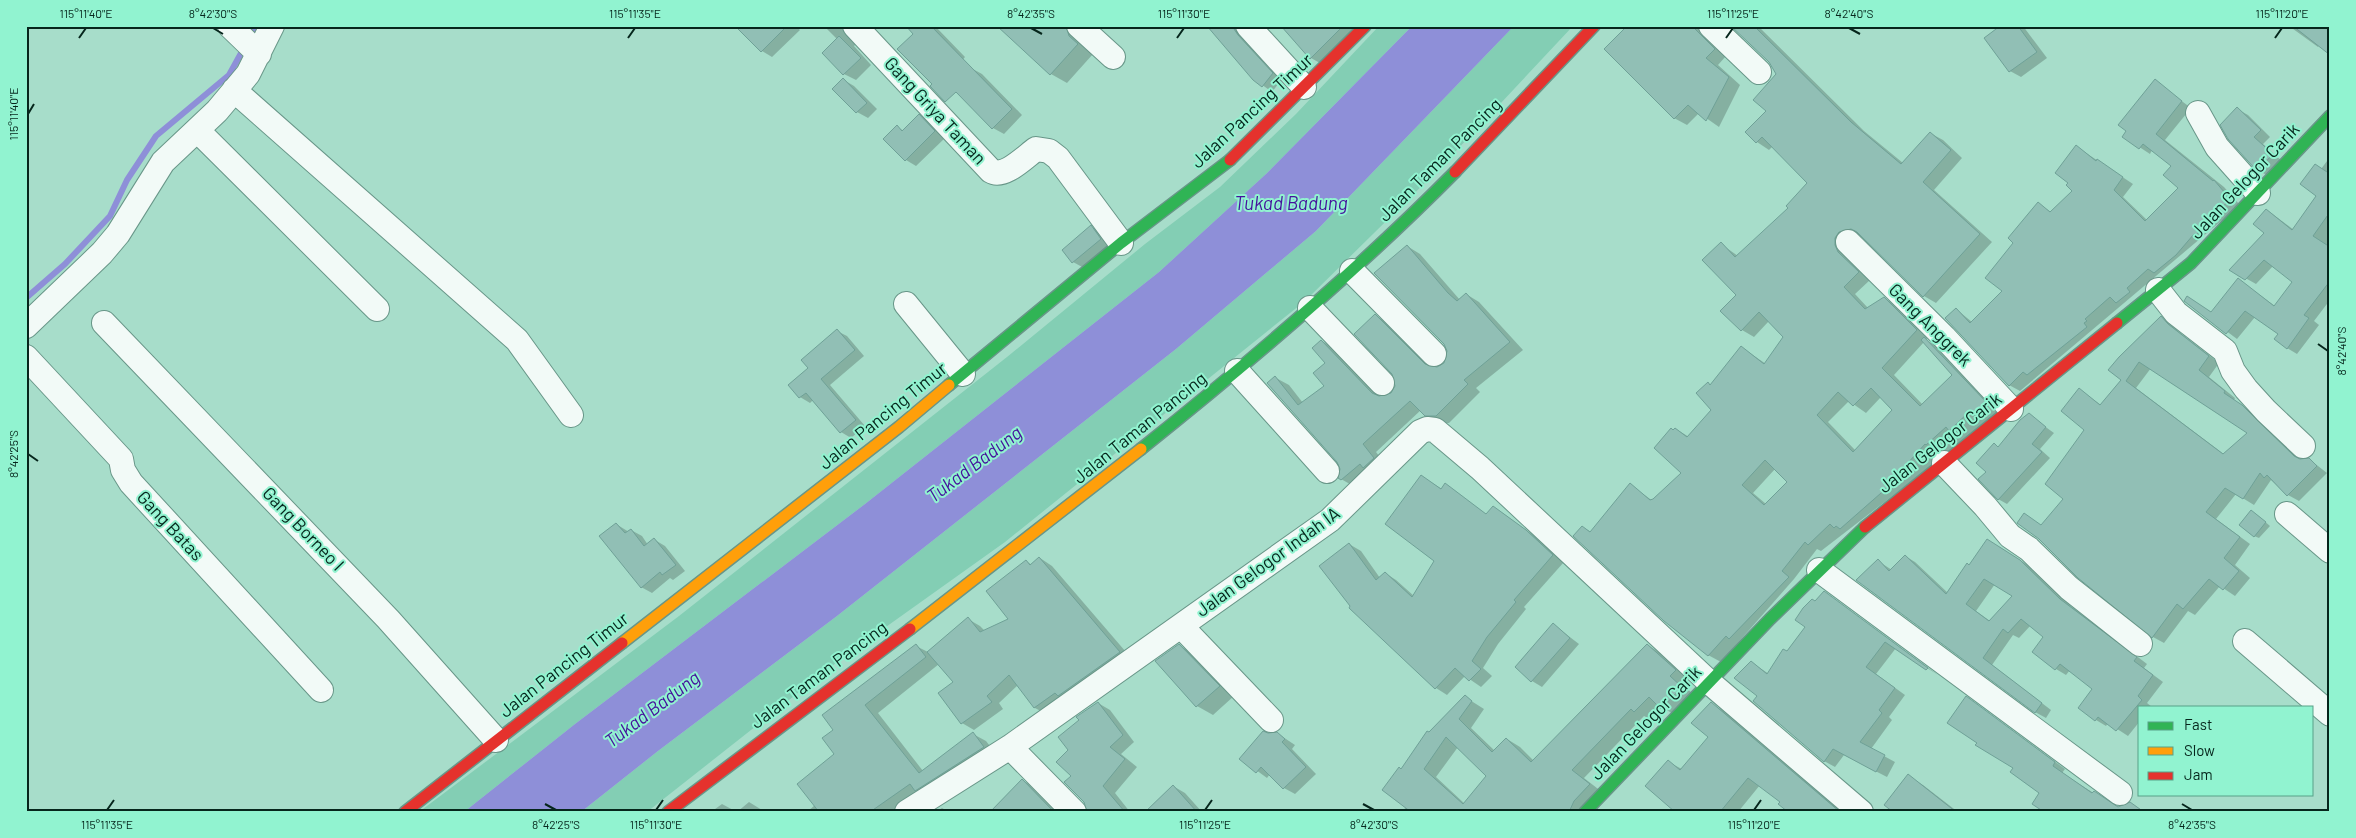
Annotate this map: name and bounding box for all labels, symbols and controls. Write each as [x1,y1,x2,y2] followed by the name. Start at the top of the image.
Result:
[60,6,112,20] text: 115°11'40"E
[189,6,237,20] text: 8°42'30"S
[609,6,661,20] text: 115°11'35"E
[1007,6,1055,20] text: 8°42'35"S
[1158,6,1210,20] text: 115°11'30"E
[1707,6,1759,20] text: 115°11'25"E
[1825,6,1873,20] text: 8°42'40"S
[2256,6,2308,20] text: 115°11'20"E
[1186,48,1317,172] street label: Jalan Pancing Timur
[880,52,991,169] street label: Gang Griya Taman
[6,88,20,140] text: 115°11'40"E
[1373,93,1506,226] street label: Jalan Taman Pancing
[2185,118,2304,243] street label: Jalan Gelogor Carik
[1234,191,1348,214] water label: Tukad Badung
[1885,278,1977,370] street label: Gang Anggrek
[2334,327,2348,375] text: 8°42'40"S
[814,357,951,474] street label: Jalan Pancing Timur
[1068,367,1211,488] street label: Jalan Taman Pancing
[1873,387,2005,497] street label: Jalan Gelogor Carik
[922,420,1026,507] water label: Tukad Badung
[6,430,20,478] text: 8°42'25"S
[258,482,349,575] street label: Gang Borneo I
[133,486,209,565] street label: Gang Batas
[1191,502,1344,621] street label: Jalan Gelogor Indah IA
[494,607,633,722] street label: Jalan Pancing Timur
[746,616,891,733] street label: Jalan Taman Pancing
[1585,661,1705,784] street label: Jalan Gelogor Carik
[600,665,704,752] water label: Tukad Badung
[2138,706,2314,796] legend
[2184,715,2212,733] text: Fast
[2184,741,2215,759] text: Slow
[2184,765,2213,783] text: Jam
[81,817,133,831] text: 115°11'35"E
[532,817,580,831] text: 8°42'25"S
[630,817,682,831] text: 115°11'30"E
[1179,817,1231,831] text: 115°11'25"E
[1350,817,1398,831] text: 8°42'30"S
[1728,817,1780,831] text: 115°11'20"E
[2168,817,2216,831] text: 8°42'35"S

